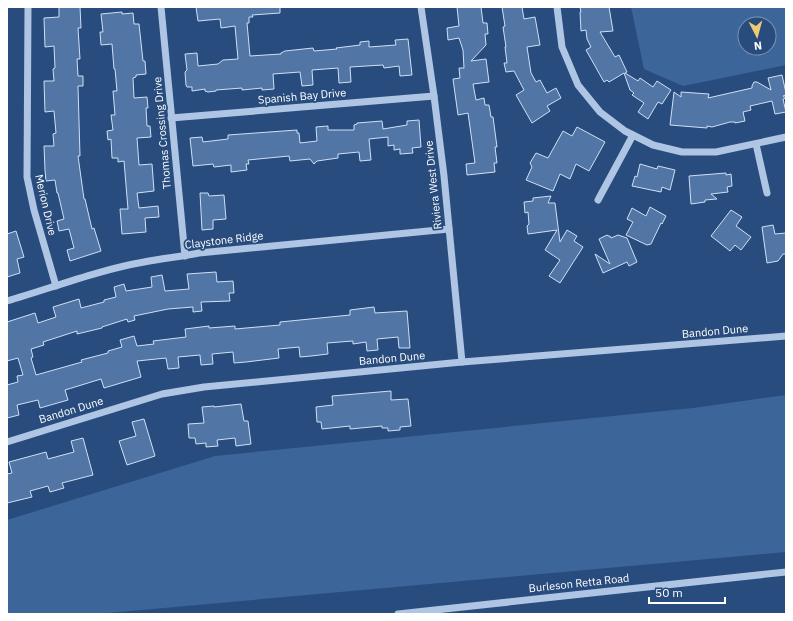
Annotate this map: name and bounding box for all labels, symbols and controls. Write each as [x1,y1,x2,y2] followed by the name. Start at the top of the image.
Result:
[737,16,777,56] north arrow
[753,39,763,53] text: N
[150,76,174,190] street label: Thomas Crossing Drive
[257,85,347,107] street label: Spanish Bay Drive
[421,140,445,230] street label: Riviera West Drive
[32,173,60,237] street label: Merion Drive
[184,228,264,252] street label: Claystone Ridge
[681,321,749,341] street label: Bandon Dune
[358,348,426,368] street label: Bandon Dune
[37,394,105,426] street label: Bandon Dune
[528,571,630,595] street label: Burleson Retta Road
[649,579,725,605] scale bar
[655,585,683,600] text: 50 m

